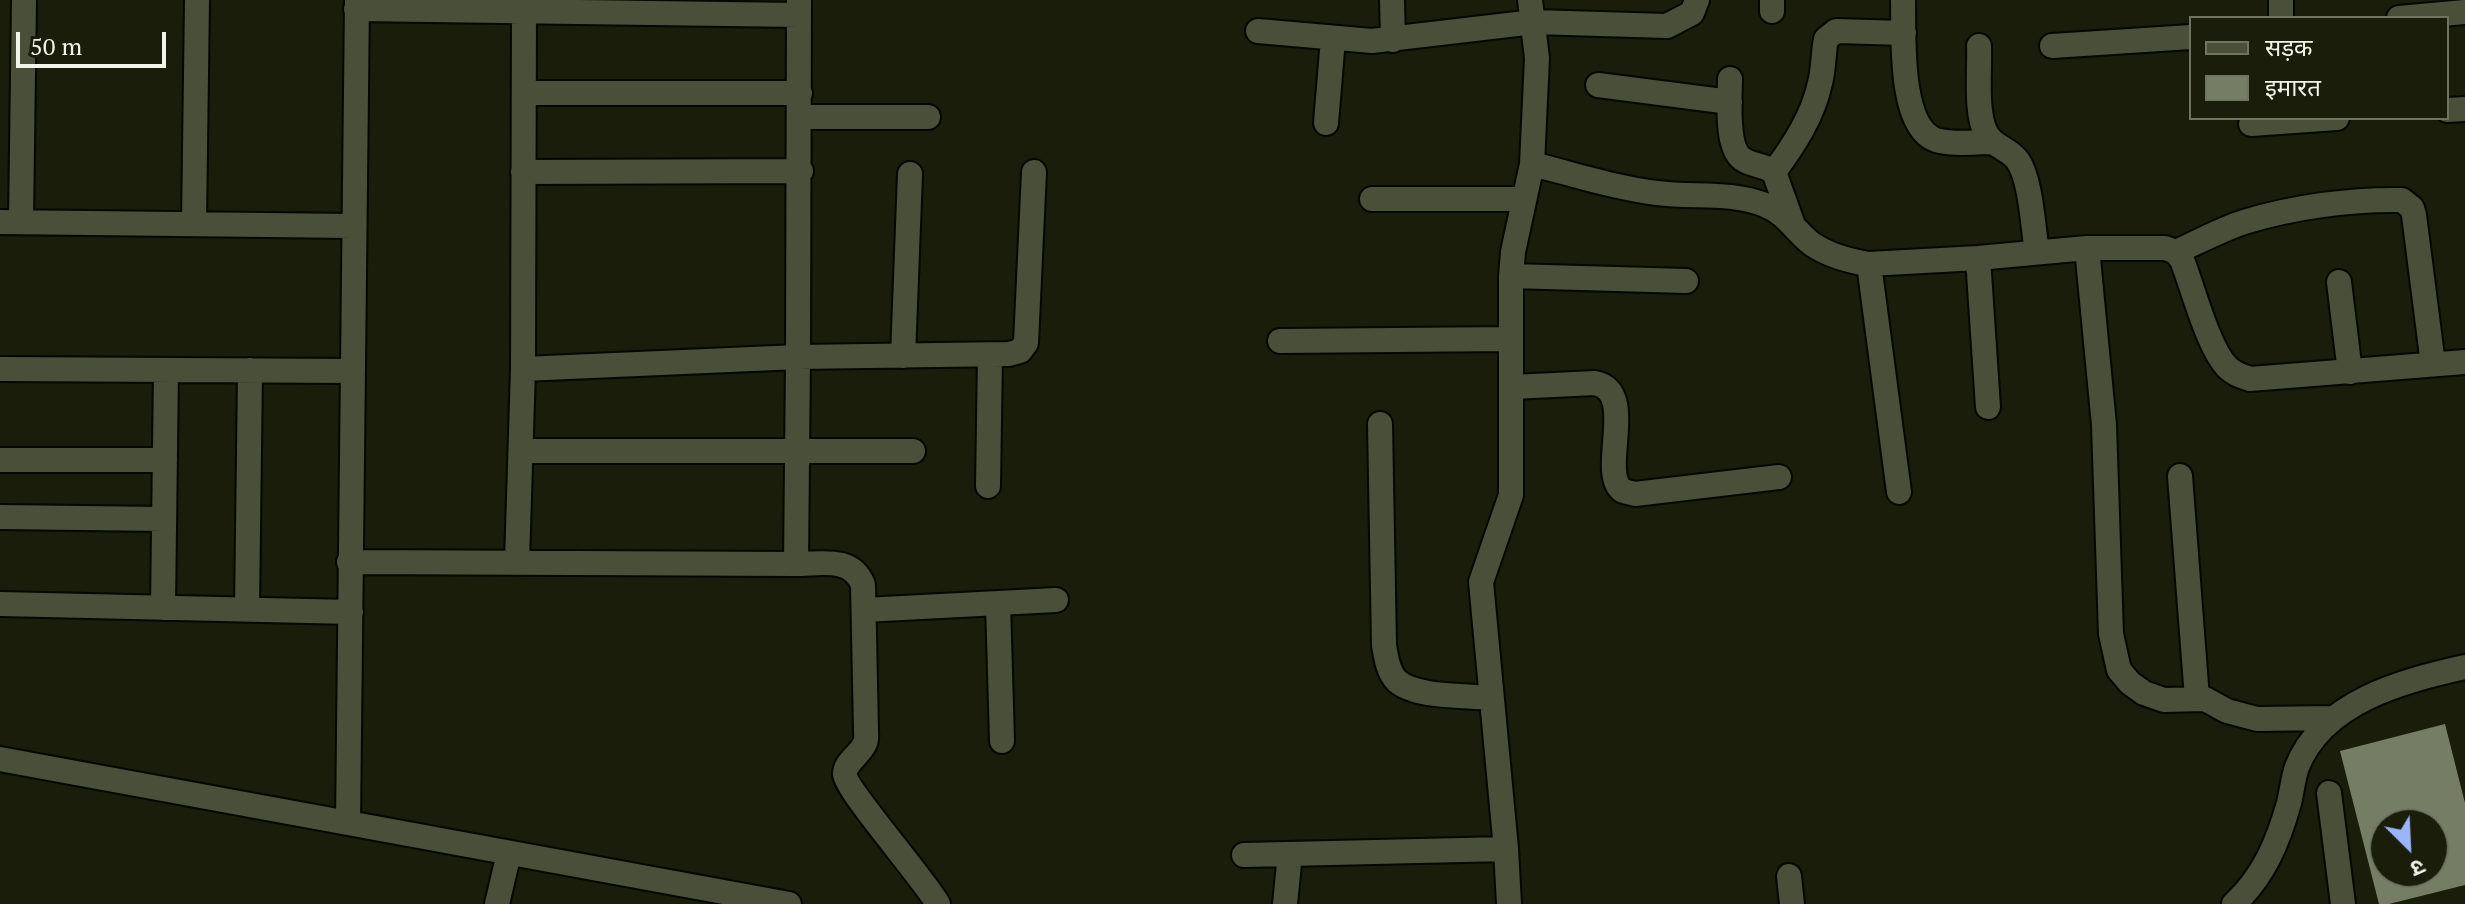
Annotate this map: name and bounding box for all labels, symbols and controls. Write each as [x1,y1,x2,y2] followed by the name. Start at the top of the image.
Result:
[20,16,170,66] scale bar
[2189,16,2449,120] legend
[30,30,82,62] text: 50 m
[2265,31,2313,63] text: सड़क
[2265,71,2321,103] text: इमारत
[2369,808,2449,888] north arrow
[2406,853,2430,884] text: उ

